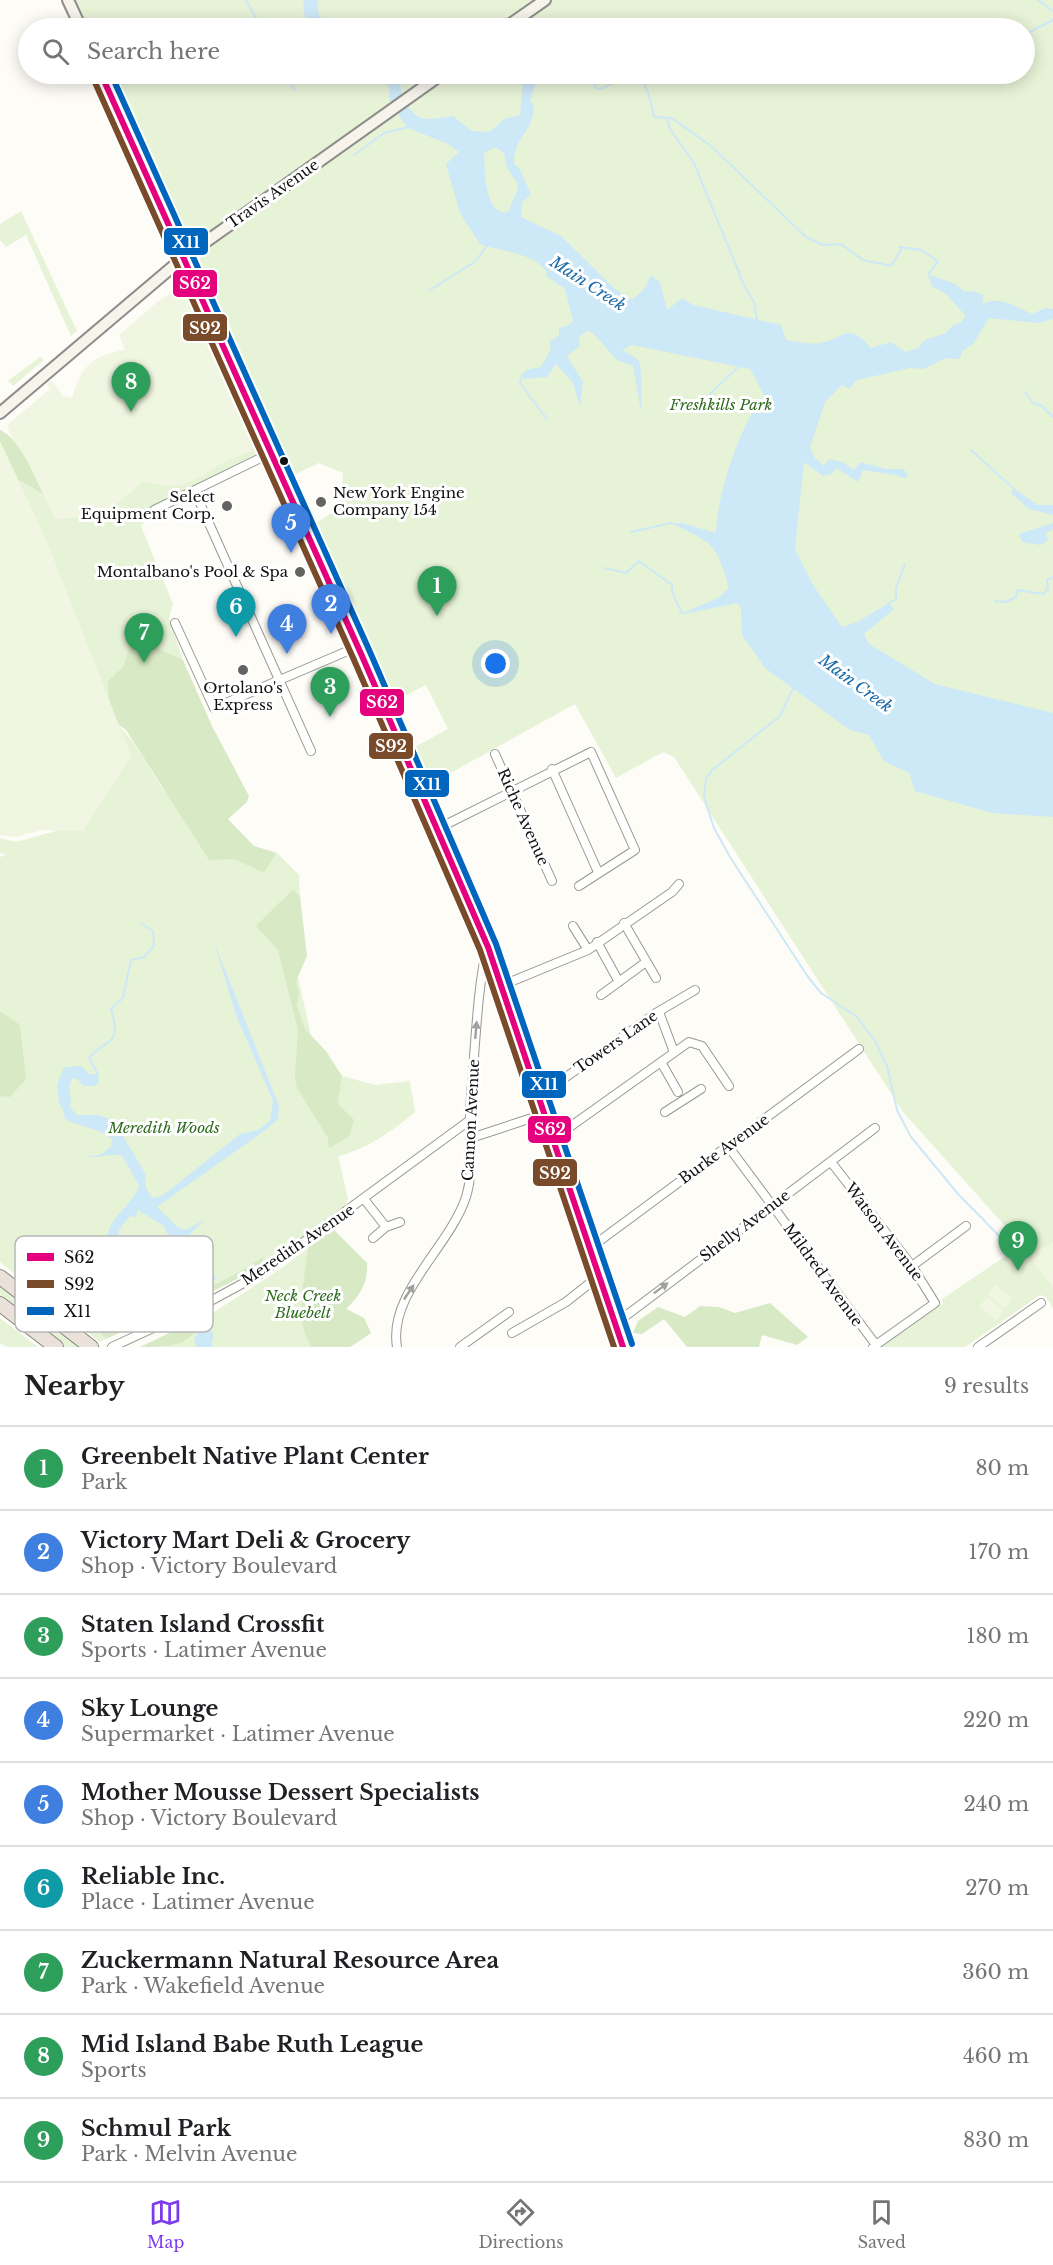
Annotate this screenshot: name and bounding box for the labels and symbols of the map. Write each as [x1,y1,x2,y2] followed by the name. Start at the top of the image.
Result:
[223,155,322,232] street label: Travis Avenue
[163,227,209,256] line badge: X11
[171,232,200,252] text: X11
[546,251,629,315] water label: Main Creek
[172,269,218,298] line badge: S62
[179,273,211,293] text: S62
[182,313,228,342] line badge: S92
[189,318,221,338] text: S92
[112,362,150,412] pin: 8
[669,395,772,414] park label: Freshkills Park
[278,455,290,467] unlabelled marker
[333,483,465,519] place label: New York Engine Company 154
[81,487,215,523] place label: Select Equipment Corp.
[314,495,328,509] marker: New York Engine Company 154
[220,499,234,513] marker: Select Equipment Corp.
[272,504,310,553] pin: 5
[97,562,289,581] place label: Montalbano's Pool & Spa
[293,565,307,579] marker: Montalbano's Pool & Spa
[418,566,456,616] pin: 1
[312,584,350,634] pin: 2
[216,588,256,637] pin: 6
[268,604,306,654] pin: 4
[124,614,164,663] pin: 7
[481,649,510,678] your location
[815,649,897,716] water label: Main Creek
[236,663,250,677] marker: Ortolano's Express
[310,668,350,717] pin: 3
[203,678,283,714] place label: Ortolano's Express
[359,688,405,717] line badge: S62
[366,692,398,712] text: S62
[368,732,414,760] line badge: S92
[375,736,407,756] text: S92
[493,765,553,868] street label: Riche Avenue
[404,769,450,798] line badge: X11
[412,774,441,794] text: X11
[570,1006,661,1077] street label: Towers Lane
[472,1020,481,1039] one-way arrow
[458,1059,483,1181] street label: Cannon Avenue
[521,1070,567,1099] line badge: X11
[529,1074,558,1094] text: X11
[675,1110,772,1188] street label: Burke Avenue
[527,1115,572,1144] line badge: S62
[107,1118,220,1137] park label: Meredith Woods
[534,1119,566,1139] text: S62
[532,1158,578,1187] line badge: S92
[539,1163,571,1183] text: S92
[841,1178,928,1285] street label: Watson Avenue
[696,1185,794,1266] street label: Shelly Avenue
[238,1200,358,1289] street label: Meredith Avenue
[780,1219,867,1330] street label: Mildred Avenue
[998,1222,1038,1271] pin: 9
[15,1236,213,1332] legend
[64,1247,94,1267] text: S62
[64,1274,94,1294] text: S92
[654,1283,669,1295] one-way arrow
[403,1284,414,1300] one-way arrow
[264,1286,341,1322] park label: Neck Creek Bluebelt
[64,1301,91,1321] text: X11

